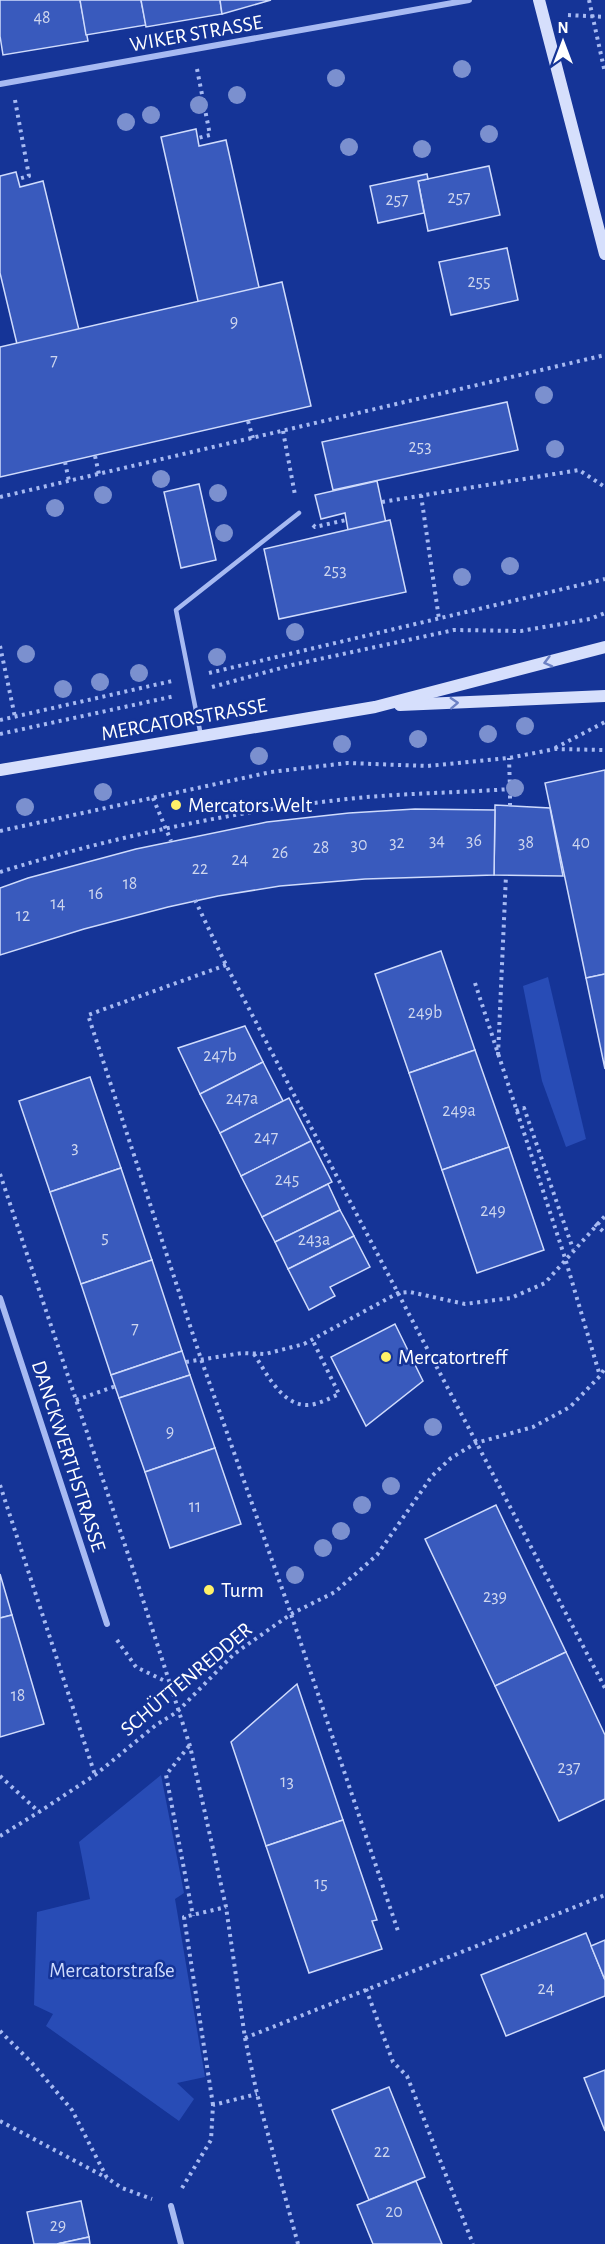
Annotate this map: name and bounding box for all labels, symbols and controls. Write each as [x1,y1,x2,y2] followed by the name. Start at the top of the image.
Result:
[33,9,51,27] house number: 48
[128,11,264,56] street label: WIKER STRASSE
[533,12,593,72] north arrow
[557,20,569,36] text: N
[447,189,471,207] house number: 257
[385,191,409,209] house number: 257
[467,273,491,291] house number: 255
[230,313,238,331] house number: 9
[50,352,58,370] house number: 7
[408,438,432,456] house number: 253
[323,562,347,580] house number: 253
[544,654,554,667] one-way arrow
[99,695,269,744] street label: MERCATORSTRASSE
[450,697,459,710] one-way arrow
[188,795,312,816] place label: Mercators Welt
[169,798,183,812] marker: Mercators Welt
[429,832,445,850] house number: 34
[466,832,482,850] house number: 36
[389,834,405,852] house number: 32
[518,834,534,852] house number: 38
[572,834,590,852] house number: 40
[351,836,367,854] house number: 30
[313,839,329,857] house number: 28
[272,844,288,862] house number: 26
[232,851,249,869] house number: 24
[192,860,208,878] house number: 22
[123,875,137,893] house number: 18
[89,885,103,903] house number: 16
[51,895,66,913] house number: 14
[16,907,30,925] house number: 12
[408,1004,442,1022] house number: 249b
[203,1047,237,1065] house number: 247b
[226,1090,258,1108] house number: 247a
[442,1102,476,1120] house number: 249a
[254,1129,278,1147] house number: 247
[71,1139,79,1157] house number: 3
[275,1171,299,1189] house number: 245
[480,1202,506,1220] house number: 249
[101,1229,109,1247] house number: 5
[298,1231,330,1249] house number: 243a
[131,1320,139,1338] house number: 7
[398,1347,509,1368] place label: Mercatortreff
[379,1350,393,1364] marker: Mercatortreff
[28,1358,109,1554] street label: DANCKWERTHSTRASSE
[166,1423,174,1441] house number: 9
[189,1498,201,1516] house number: 11
[221,1580,264,1601] place label: Turm
[202,1583,216,1597] marker: Turm
[483,1588,507,1606] house number: 239
[116,1618,256,1740] street label: SCHÜTTENREDDER
[11,1687,25,1705] house number: 18
[557,1759,581,1777] house number: 237
[280,1773,294,1791] house number: 13
[314,1875,328,1893] house number: 15
[49,1960,175,1981] park label: Mercatorstraße
[538,1980,555,1998] house number: 24
[374,2143,390,2161] house number: 22
[385,2203,403,2221] house number: 20
[50,2217,66,2235] house number: 29

